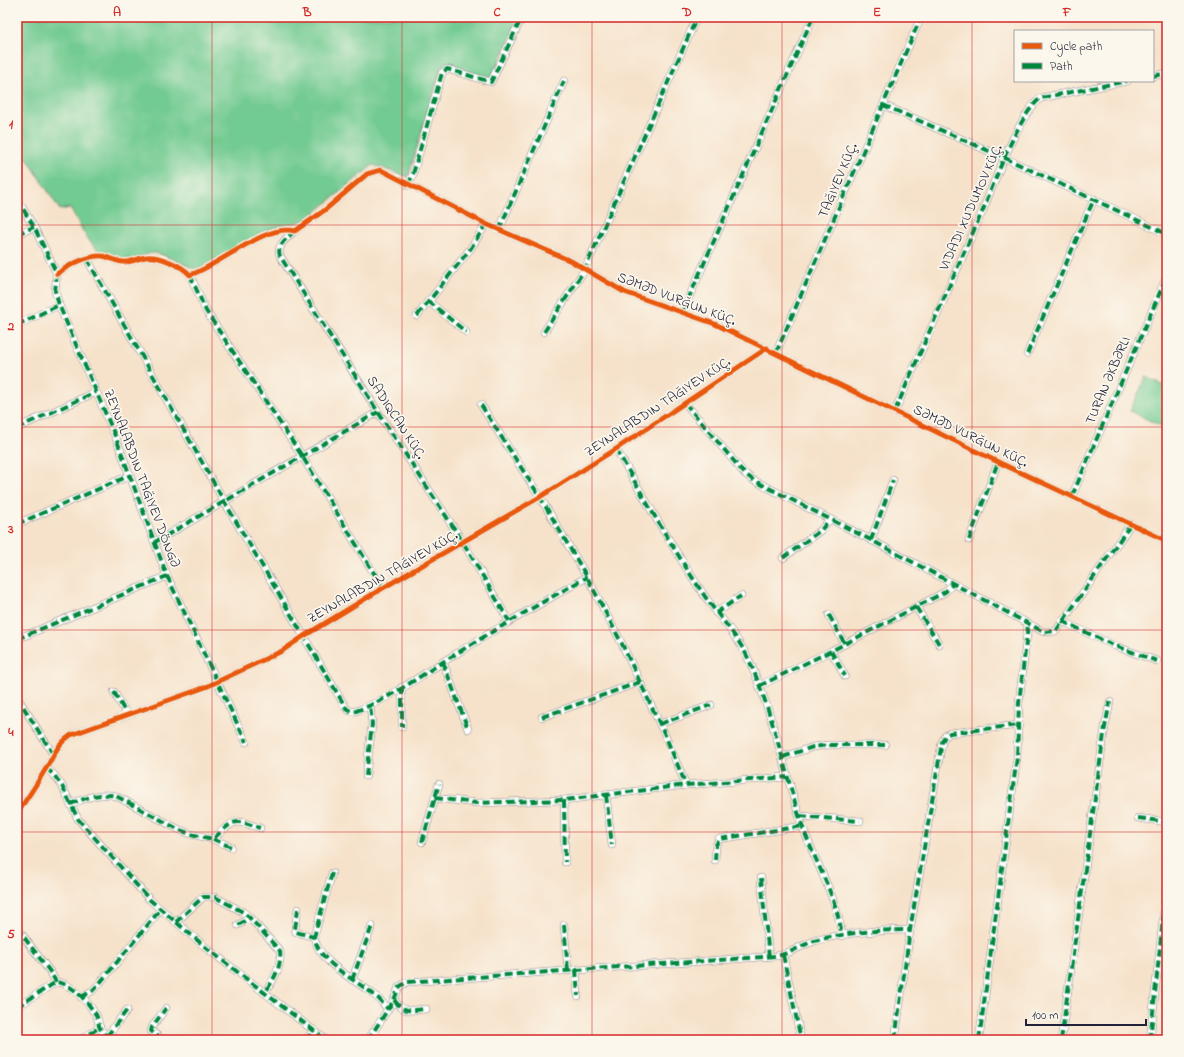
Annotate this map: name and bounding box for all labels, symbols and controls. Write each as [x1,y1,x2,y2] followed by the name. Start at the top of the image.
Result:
[113,3,121,22] text: A
[302,3,312,22] text: B
[493,3,501,22] text: C
[681,3,692,22] text: D
[873,3,881,22] text: E
[1062,3,1072,22] text: F
[1014,30,1154,82] legend
[1050,38,1102,57] text: Cycle path
[1050,58,1073,76] text: Path
[9,115,14,134] text: 1
[813,140,864,221] street label: TAĞIYEV KÜÇ.
[934,141,1009,275] street label: VIDADI XUDUMOV KÜÇ.
[614,267,739,332] street label: SƏMƏD VURĞUN KÜÇ.
[7,317,15,336] text: 2
[1080,333,1136,428] street label: TURAN ƏKBƏRLI
[581,352,735,463] street label: ZEYNALABDIN TAĞIYEV KÜÇ.
[361,372,431,464] street label: SADIQCAN KÜÇ.
[98,386,185,571] street label: ZEYNALABDIN TAĞIYEV DÖNGƏ
[909,399,1032,473] street label: SƏMƏD VURĞUN KÜÇ.
[7,520,14,539] text: 3
[304,525,462,629] street label: ZEYNALABDIN TAĞIYEV KÜÇ.
[7,723,14,742] text: 4
[7,925,15,944] text: 5
[1026,1001,1146,1027] scale bar
[1032,1007,1059,1025] text: 100 m

